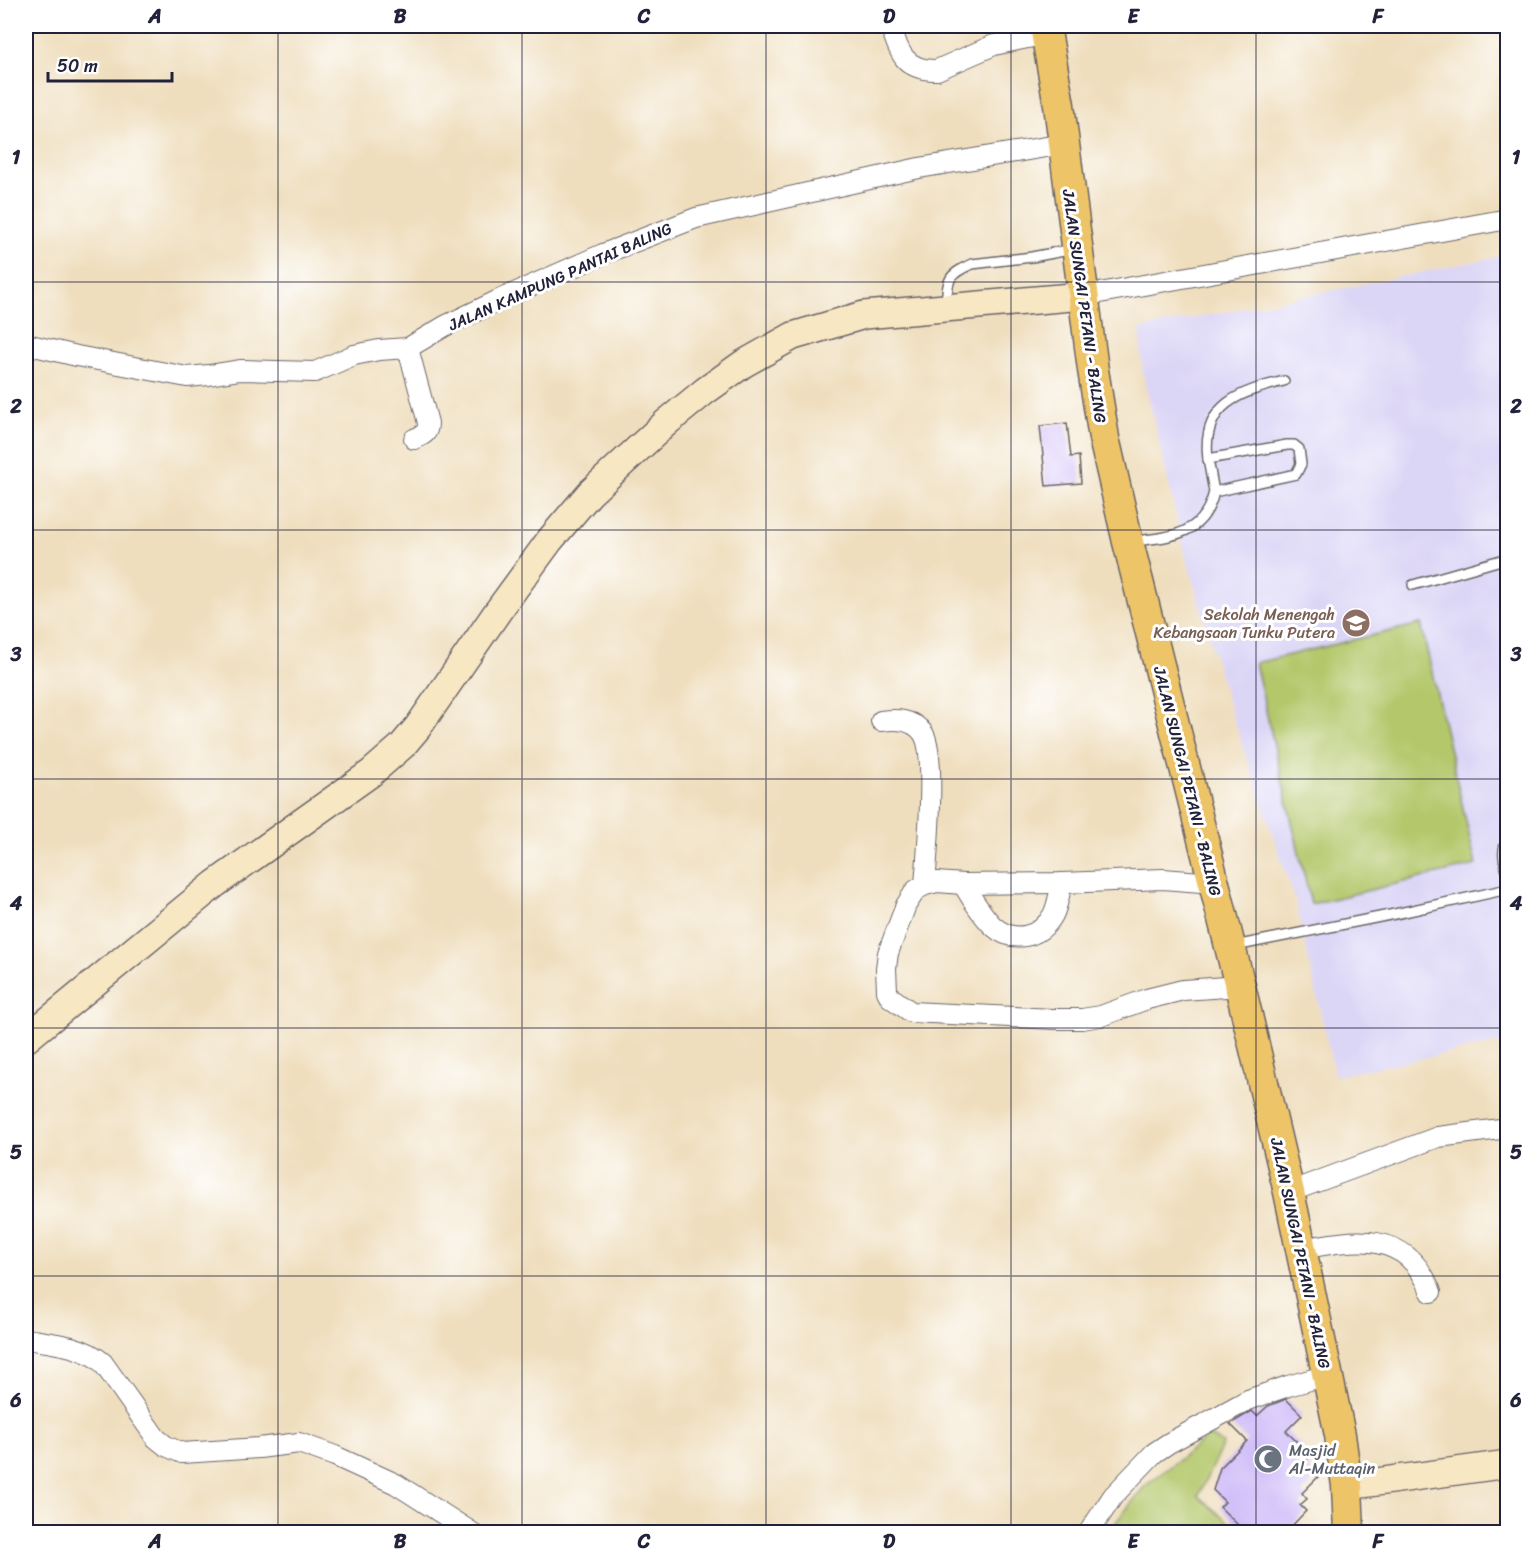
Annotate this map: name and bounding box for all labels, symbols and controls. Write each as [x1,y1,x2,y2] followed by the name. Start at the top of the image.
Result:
[147,0,162,34] text: A
[394,0,407,34] text: B
[637,0,651,34] text: C
[883,0,896,34] text: D
[1127,0,1140,34] text: E
[1372,0,1385,34] text: F
[48,45,172,83] scale bar
[57,50,98,82] text: 50 m
[12,140,21,175] text: 1
[1512,140,1521,175] text: 1
[1054,187,1115,425] street label: JALAN SUNGAI PETANI - BALING
[443,214,677,339] street label: JALAN KAMPUNG PANTAI BALING
[9,389,22,424] text: 2
[1509,389,1522,424] text: 2
[1154,600,1335,647] place label: Sekolah Menengah Kebangsaan Tunku Putera
[1340,607,1372,639] school or university icon: Sekolah Menengah Kebangsaan Tunku Putera
[10,637,22,672] text: 3
[1510,637,1522,672] text: 3
[1145,663,1230,899] street label: JALAN SUNGAI PETANI - BALING
[9,886,23,921] text: 4
[1509,886,1523,921] text: 4
[1262,1134,1339,1371] street label: JALAN SUNGAI PETANI - BALING
[10,1135,22,1170] text: 5
[1510,1135,1522,1170] text: 5
[9,1383,22,1418] text: 6
[1509,1383,1522,1418] text: 6
[1288,1436,1376,1483] place label: Masjid Al-Muttaqin
[1252,1443,1284,1475] mosque icon: Masjid Al-Muttaqin
[147,1524,162,1558] text: A
[394,1524,407,1558] text: B
[637,1524,651,1558] text: C
[883,1524,896,1558] text: D
[1127,1524,1140,1558] text: E
[1372,1524,1385,1558] text: F

